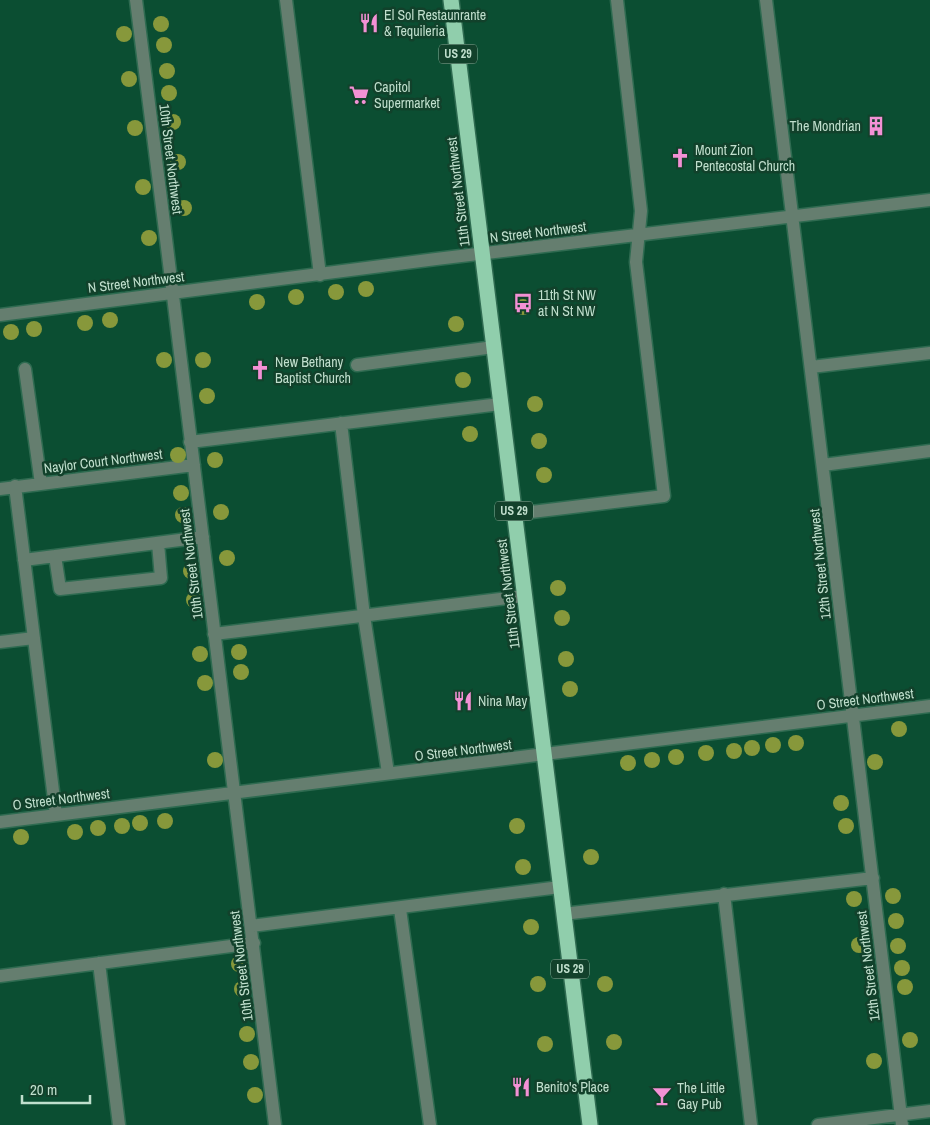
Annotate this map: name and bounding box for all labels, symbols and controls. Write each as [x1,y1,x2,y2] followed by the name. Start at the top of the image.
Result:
[384,6,486,40] place label: El Sol Restaunrante & Tequileria
[358,12,380,34] restaurant icon: El Sol Restaunrante & Tequileria
[439,44,477,64] road number: US 29
[374,78,440,112] place label: Capitol Supermarket
[348,84,370,106] supermarket icon: Capitol Supermarket
[155,103,187,215] street label: 10th Street Northwest
[865,115,887,137] building icon: The Mondrian
[790,117,861,135] place label: The Mondrian
[442,136,474,248] street label: 11th Street Northwest
[695,141,795,175] place label: Mount Zion Pentecostal Church
[669,147,691,169] church icon: Mount Zion Pentecostal Church
[489,217,587,247] street label: N Street Northwest
[87,267,185,297] street label: N Street Northwest
[538,286,596,320] place label: 11th St NW at N St NW
[512,292,534,314] bus stop icon: 11th St NW at N St NW
[275,353,351,387] place label: New Bethany Baptist Church
[249,359,271,381] church icon: New Bethany Baptist Church
[43,445,163,477] street label: Naylor Court Northwest
[495,502,533,520] road number: US 29
[175,508,207,620] street label: 10th Street Northwest
[805,508,835,620] street label: 12th Street Northwest
[492,538,524,650] street label: 11th Street Northwest
[815,684,915,714] street label: O Street Northwest
[452,690,474,712] restaurant icon: Nina May
[478,692,527,710] place label: Nina May
[413,735,513,765] street label: O Street Northwest
[11,784,111,814] street label: O Street Northwest
[225,910,257,1022] street label: 10th Street Northwest
[852,910,884,1022] street label: 12th Street Northwest
[551,960,589,979] road number: US 29
[22,1072,90,1104] scale bar
[510,1076,532,1098] restaurant icon: Benito's Place
[536,1078,609,1096] place label: Benito's Place
[30,1079,57,1100] text: 20 m
[677,1079,725,1113] place label: The Little Gay Pub
[651,1085,673,1107] bar icon: The Little Gay Pub

